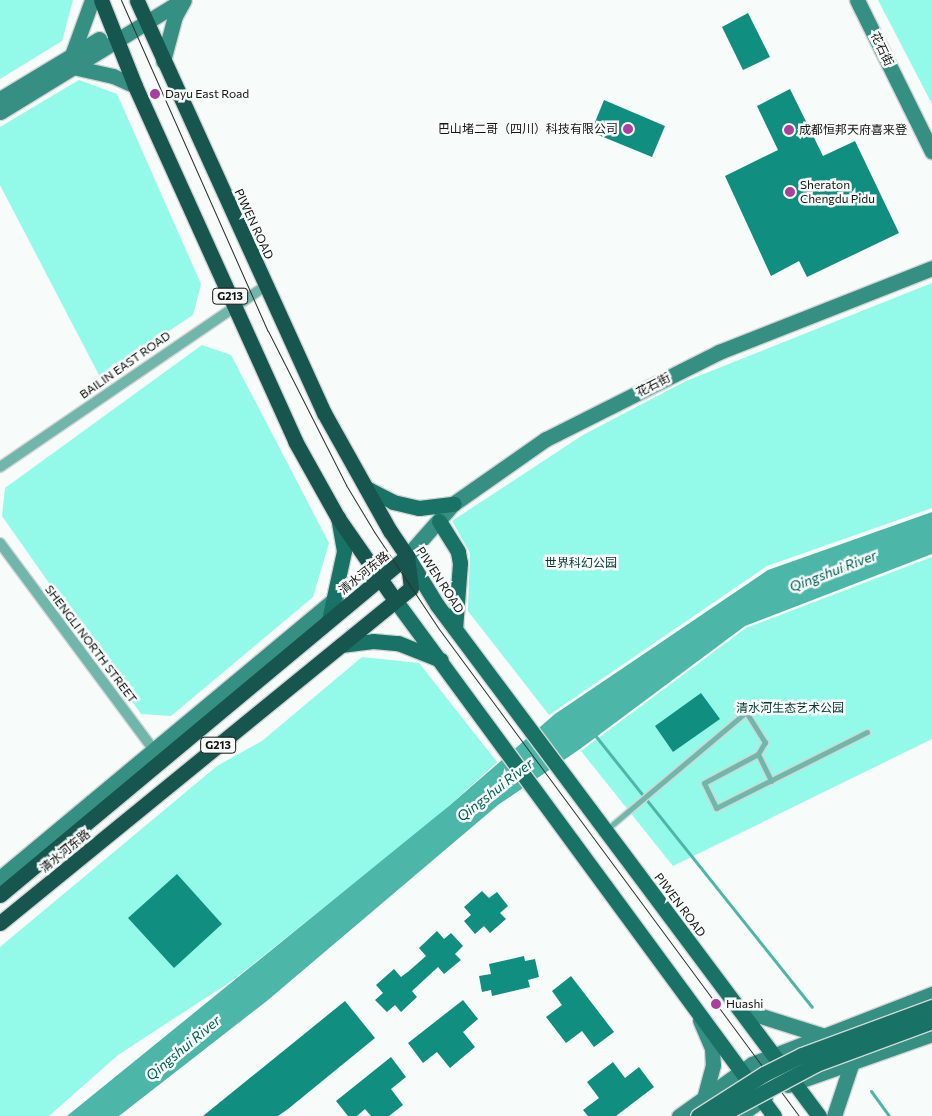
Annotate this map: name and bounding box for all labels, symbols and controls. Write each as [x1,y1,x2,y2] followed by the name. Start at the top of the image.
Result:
[868,30,896,68] street label: 花石街
[165,87,249,101] place label: Dayu East Road
[149,88,161,100] marker: Dayu East Road
[438,122,618,136] place label: 巴山堵二哥（四川）科技有限公司
[622,123,634,135] marker: 巴山堵二哥（四川）科技有限公司
[799,123,907,137] place label: 成都恒邦天府喜来登
[783,124,795,136] marker: 成都恒邦天府喜来登
[800,178,875,206] place label: Sheraton Chengdu Pidu
[784,186,796,198] marker: Sheraton Chengdu Pidu
[231,187,277,261] street label: PIWEN ROAD
[211,288,249,304] road number: G213
[77,328,173,402] street label: BAILIN EAST ROAD
[634,370,672,400] street label: 花石街
[413,544,467,616] street label: PIWEN ROAD
[787,547,879,595] water label: Qingshui River
[336,549,392,597] street label: 清水河东路
[545,556,617,570] park label: 世界科幻公园
[42,582,140,706] street label: SHENGLI NORTH STREET
[736,701,844,715] park label: 清水河生态艺术公园
[199,736,237,754] road number: G213
[454,755,536,825] water label: Qingshui River
[37,827,93,875] street label: 清水河东路
[651,870,709,940] street label: PIWEN ROAD
[726,997,763,1011] place label: Huashi
[710,998,722,1010] marker: Huashi
[142,1012,224,1084] water label: Qingshui River

